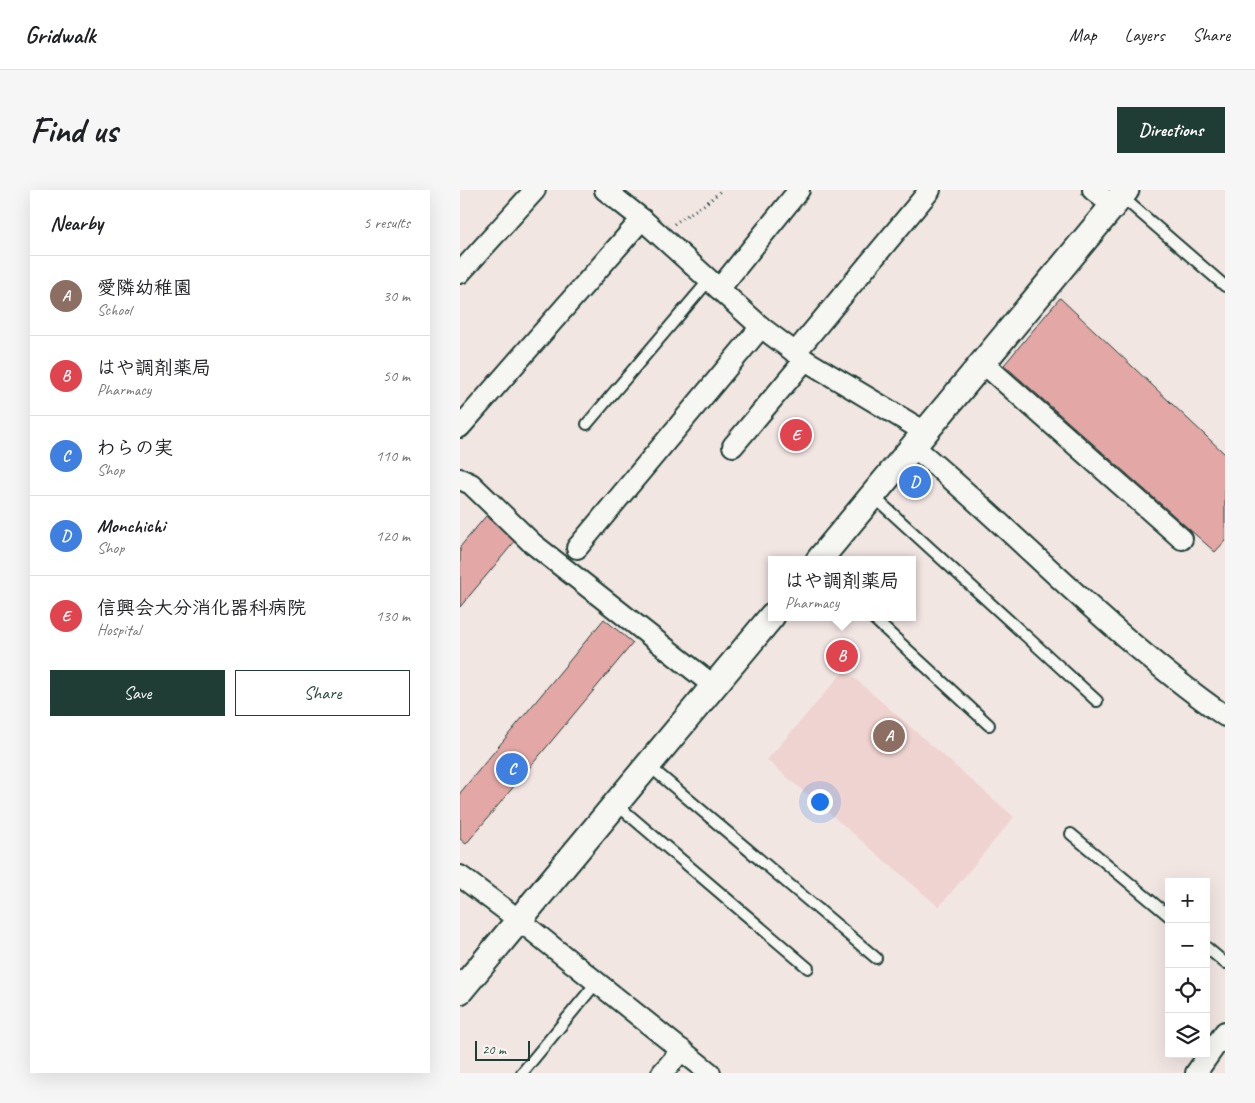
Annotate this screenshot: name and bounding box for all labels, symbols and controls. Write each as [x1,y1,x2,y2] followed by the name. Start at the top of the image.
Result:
[25,20,95,50] text: Gridwalk
[1069,24,1097,46] text: Map
[1125,24,1164,46] text: Layers
[1192,24,1230,46] text: Share
[1117,107,1225,153] button: Directions
[30,108,117,153] text: Find us
[50,210,103,236] text: Nearby
[363,213,410,233] text: 5 results
[97,276,192,300] text: 愛隣幼稚園
[62,286,70,306] text: A
[383,286,410,306] text: 30 m
[97,300,131,320] text: School
[97,356,211,380] text: はや調剤薬局
[62,366,70,386] text: B
[383,366,410,386] text: 50 m
[97,380,151,400] text: Pharmacy
[780,416,812,454] pin: E
[97,436,173,460] text: わらの実
[62,446,70,466] text: C
[376,446,410,466] text: 110 m
[97,460,124,480] text: Shop
[899,463,931,501] pin: D
[97,514,165,538] text: Monchichi
[61,526,71,546] text: D
[376,526,410,546] text: 120 m
[97,538,124,558] text: Shop
[768,556,916,621] popup
[785,569,899,593] text: はや調剤薬局
[785,593,839,613] text: Pharmacy
[97,596,306,620] text: 信興会大分消化器科病院
[62,606,70,626] text: E
[376,606,410,626] text: 130 m
[97,620,141,640] text: Hospital
[826,637,858,675] pin: B
[50,670,225,716] button: Save
[235,670,410,716] button: Share
[873,717,905,755] pin: A
[496,750,528,788] pin: C
[807,789,833,815] your location
[1165,878,1210,1058] map controls
[1165,878,1210,923] button: +
[1165,923,1210,968] button: −
[1165,968,1210,1013] button: locate
[1165,1013,1210,1058] button: layers
[475,1038,530,1061] scale bar
[482,1041,506,1058] text: 20 m

